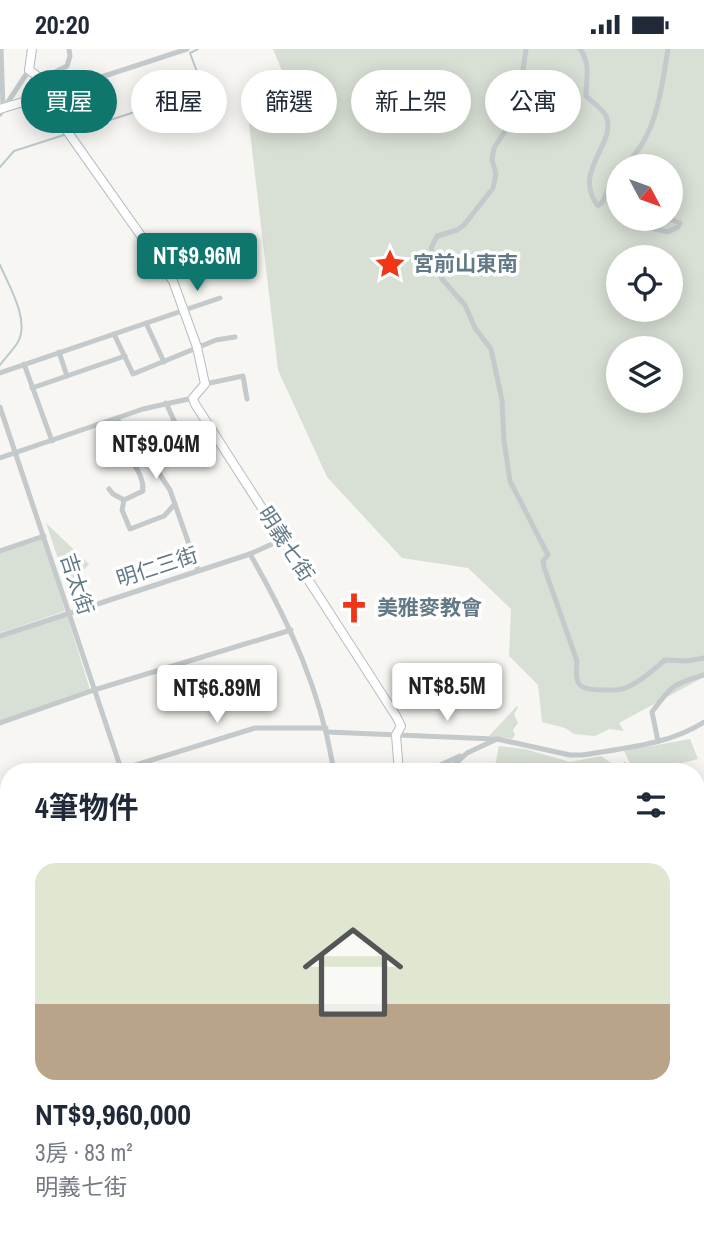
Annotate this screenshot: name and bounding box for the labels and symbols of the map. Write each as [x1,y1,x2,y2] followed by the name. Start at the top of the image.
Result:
[606,154,682,231] north arrow
[125,233,269,293] pin: NT$9.96M
[373,247,407,281] place icon: 宮前山東南
[413,249,518,278] place label: 宮前山東南
[84,421,228,481] pin: NT$9.04M
[251,501,321,587] street label: 明義七街
[112,540,201,593] street label: 明仁三街
[54,549,101,618] street label: 吉太街
[337,591,371,625] church icon: 美雅麥教會
[377,593,482,622] place label: 美雅麥教會
[382,663,512,723] pin: NT$8.5M
[145,665,289,725] pin: NT$6.89M

